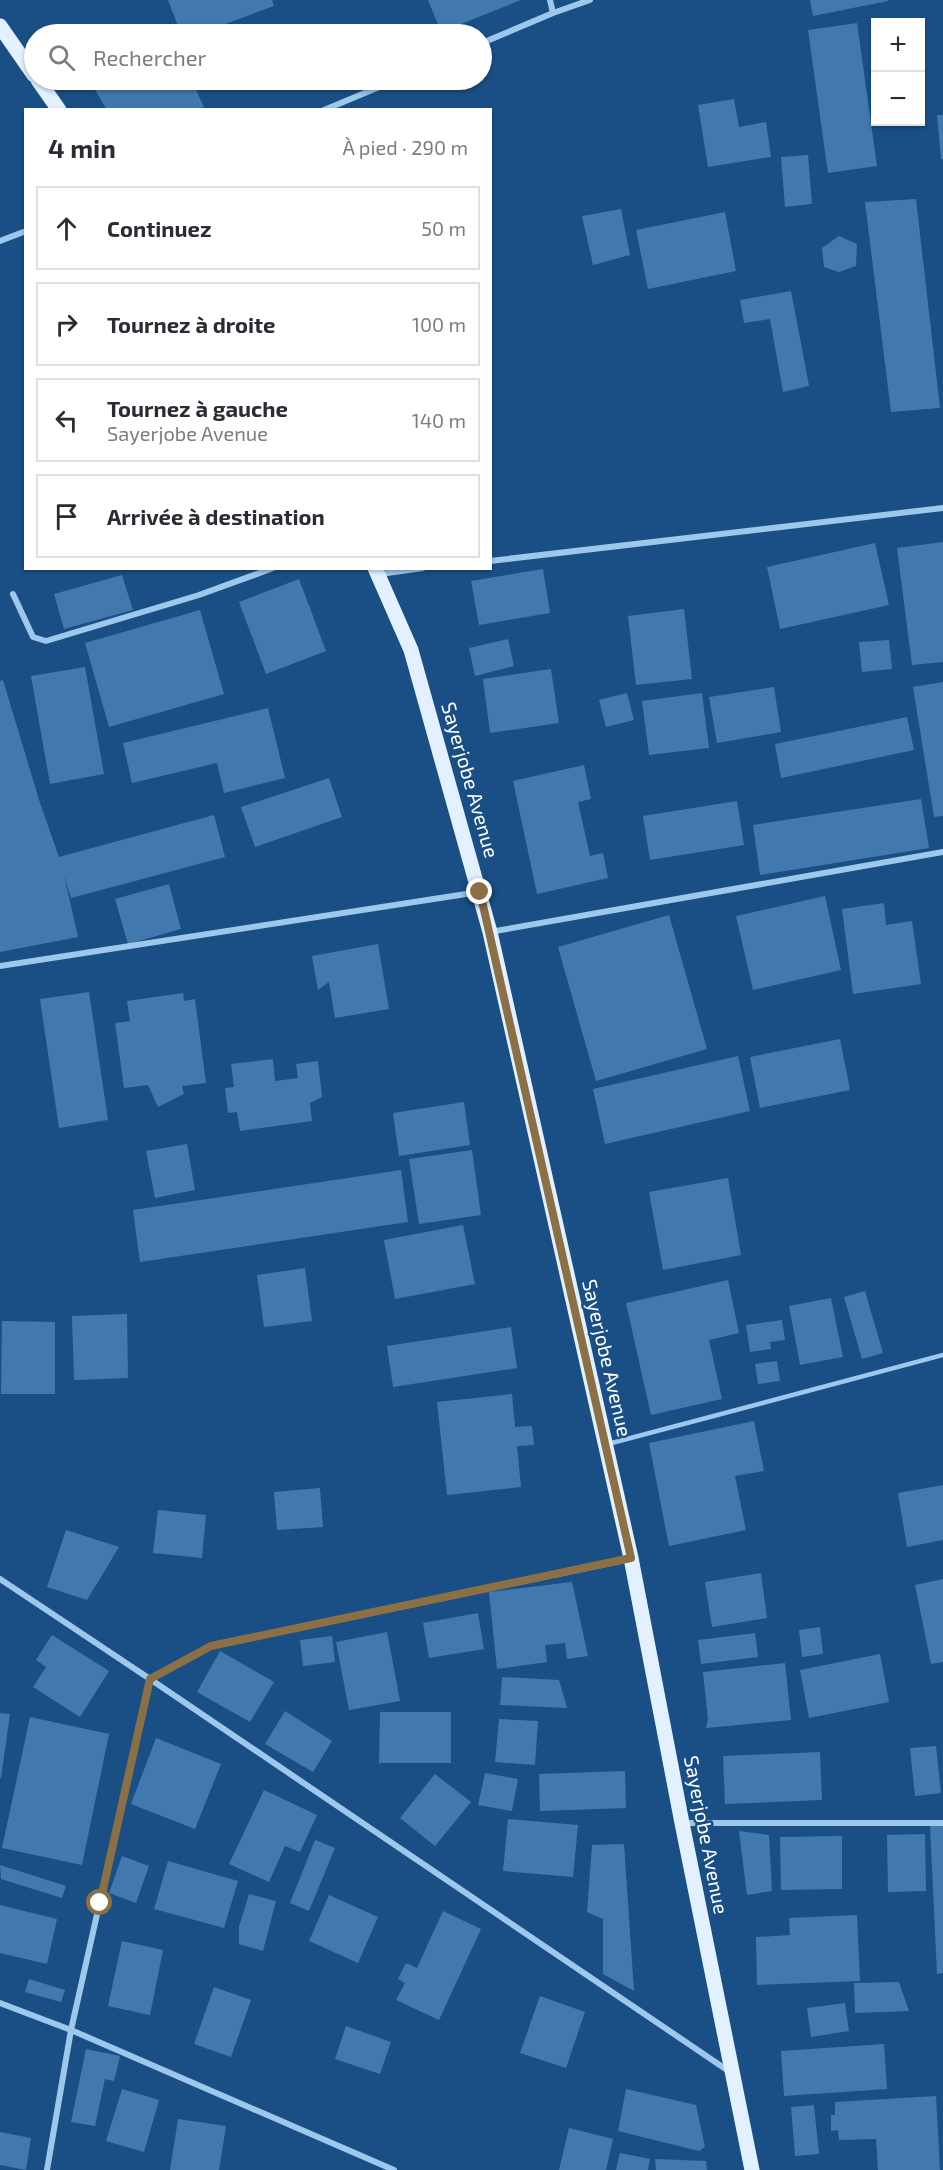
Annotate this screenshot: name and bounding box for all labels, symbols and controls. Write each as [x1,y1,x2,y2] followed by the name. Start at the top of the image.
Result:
[871,18,925,126] map controls
[871,18,925,72] button: +
[24,24,492,90] search box
[45,41,78,74] icon: search
[93,44,206,70] text: Rechercher
[871,72,925,126] button: −
[48,132,116,163] text: 4 min
[342,135,468,159] text: À pied · 290 m
[50,212,83,245] icon: ahead
[107,215,211,241] text: Continuez
[421,216,466,240] text: 50 m
[50,308,83,341] icon: right
[107,311,276,337] text: Tournez à droite
[412,312,466,336] text: 100 m
[107,395,288,421] text: Tournez à gauche
[50,404,83,437] icon: left
[412,408,466,432] text: 140 m
[107,421,268,445] text: Sayerjobe Avenue
[50,500,83,533] icon: arrive
[107,503,325,529] text: Arrivée à destination
[437,699,505,860] street label: Sayerjobe Avenue
[466,878,492,904] route end
[578,1277,638,1439] street label: Sayerjobe Avenue
[680,1754,734,1916] street label: Sayerjobe Avenue
[86,1889,112,1915] route start

